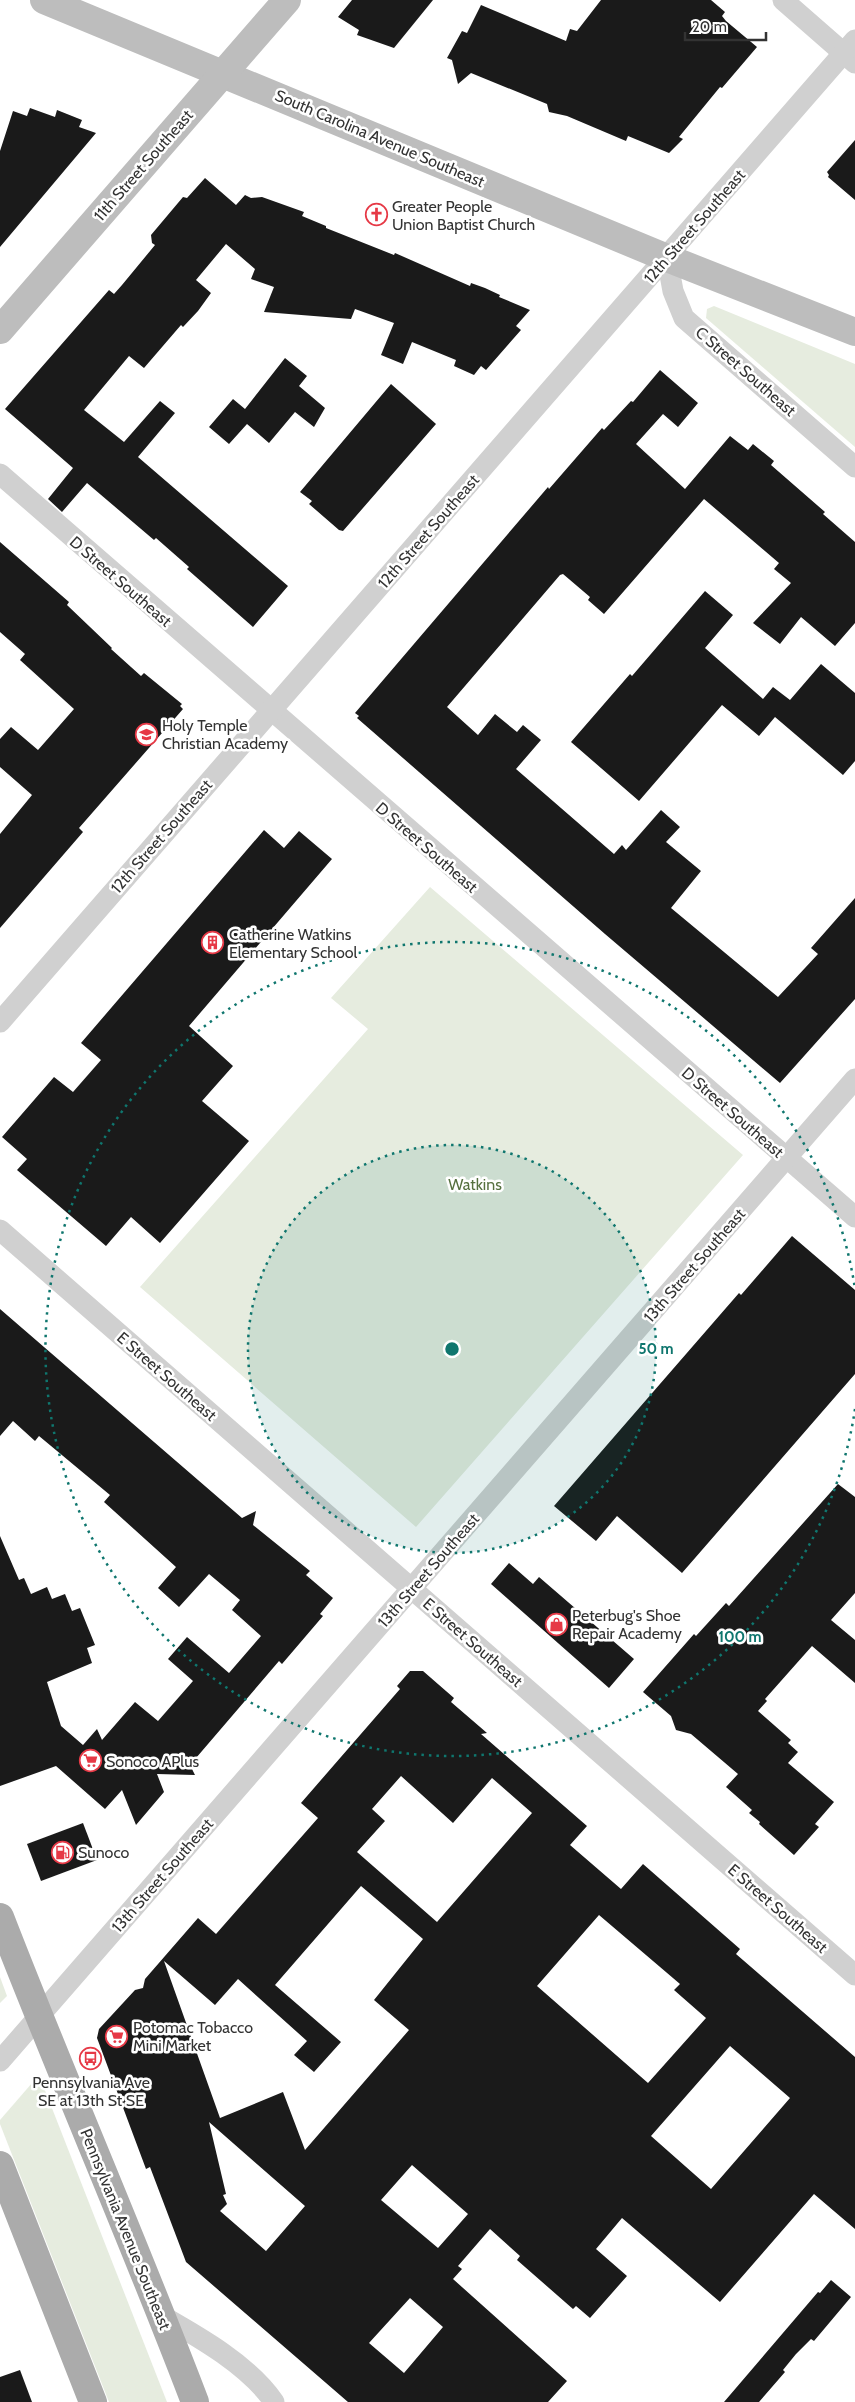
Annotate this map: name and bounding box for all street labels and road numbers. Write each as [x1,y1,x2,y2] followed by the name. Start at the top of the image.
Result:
[272,86,488,192] street label: South Carolina Avenue Southeast
[90,105,197,225] street label: 11th Street Southeast
[640,165,749,287] street label: 12th Street Southeast
[692,323,800,420] street label: C Street Southeast
[374,470,483,592] street label: 12th Street Southeast
[66,532,176,631] street label: D Street Southeast
[107,775,216,897] street label: 12th Street Southeast
[372,798,482,897] street label: D Street Southeast
[678,1063,788,1162] street label: D Street Southeast
[640,1204,749,1326] street label: 13th Street Southeast
[113,1328,221,1425] street label: E Street Southeast
[374,1509,483,1631] street label: 13th Street Southeast
[419,1594,527,1691] street label: E Street Southeast
[108,1814,217,1936] street label: 13th Street Southeast
[724,1860,832,1957] street label: E Street Southeast
[76,2126,175,2333] street label: Pennsylvania Avenue Southeast

